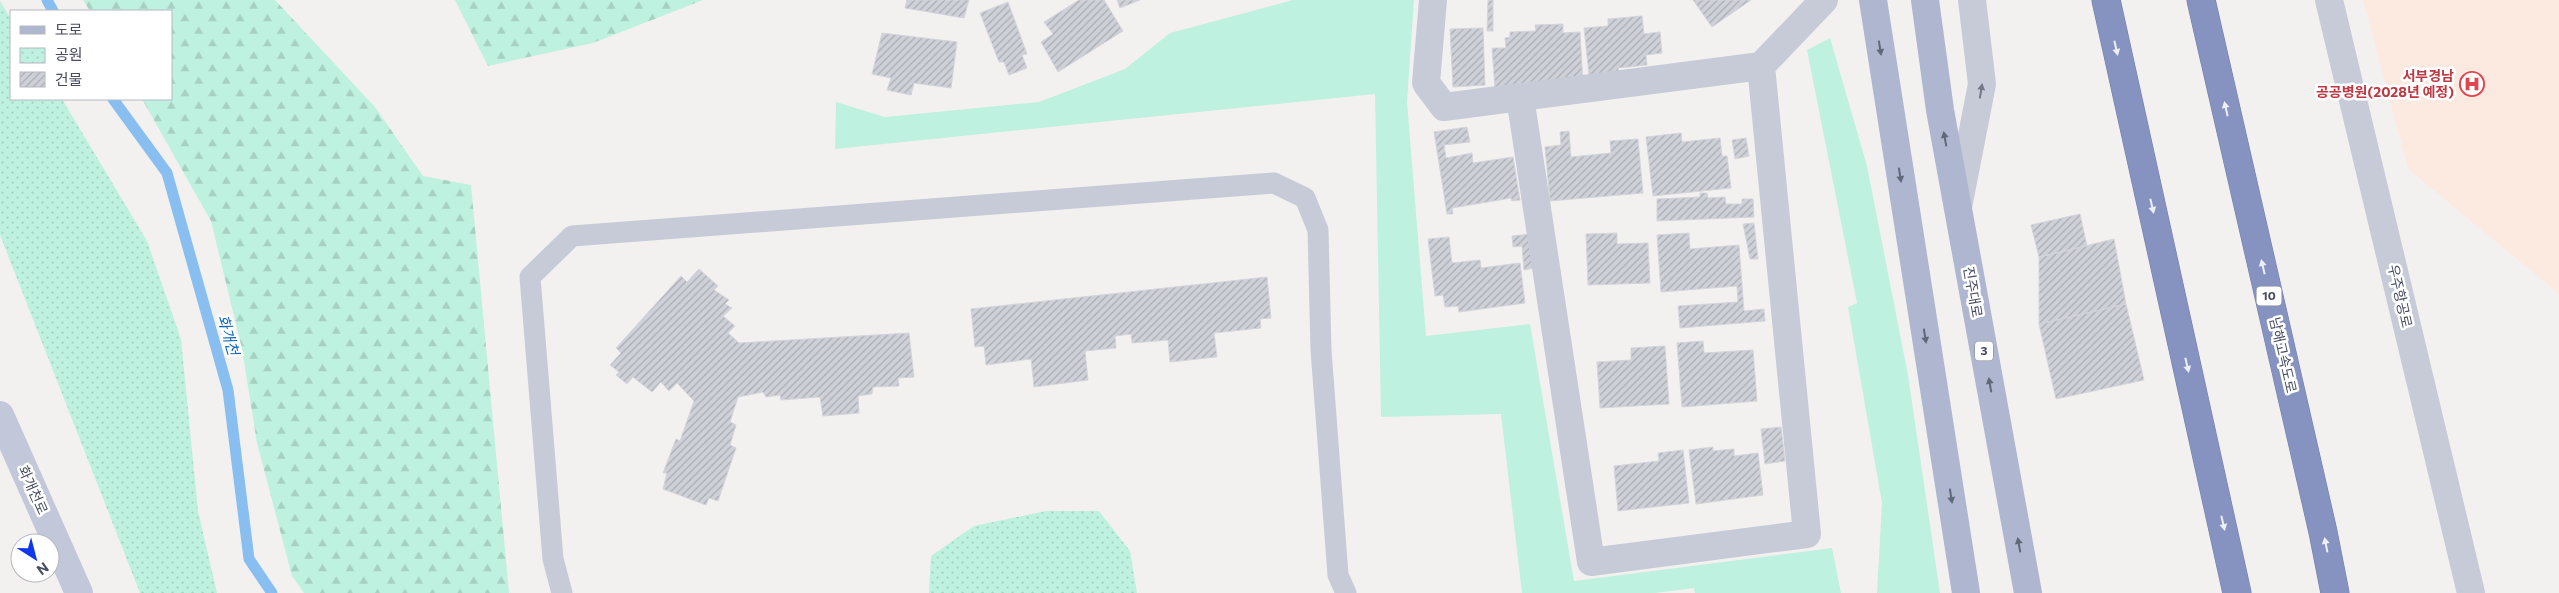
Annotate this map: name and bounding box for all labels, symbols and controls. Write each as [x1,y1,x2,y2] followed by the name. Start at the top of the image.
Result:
[10,10,172,100] legend
[55,20,83,38] text: 도로
[2112,40,2120,55] one-way arrow
[1877,41,1885,57] one-way arrow
[55,45,83,63] text: 공원
[2316,67,2454,100] place label: 서부경남 공공병원(2028년 예정)
[55,70,83,88] text: 건물
[2459,71,2485,97] hospital icon: 서부경남 공공병원(2028년 예정)
[1977,82,1985,98] one-way arrow
[2222,101,2230,116] one-way arrow
[1941,131,1949,147] one-way arrow
[1896,168,1904,184] one-way arrow
[2148,199,2156,214] one-way arrow
[2259,260,2267,275] one-way arrow
[2385,263,2416,329] street label: 우주항공로
[1961,265,1986,319] street label: 진주대로
[2256,286,2282,306] road number: 10
[215,312,244,359] water label: 화개천
[2267,315,2300,395] street label: 남해고속도로
[1922,328,1930,344] one-way arrow
[1975,342,1993,361] road number: 3
[2183,357,2191,372] one-way arrow
[1986,377,1994,393] one-way arrow
[15,463,52,517] street label: 화개천로
[1947,489,1955,505] one-way arrow
[2219,516,2227,531] one-way arrow
[10,533,60,583] north arrow
[2015,537,2023,553] one-way arrow
[2321,537,2329,553] one-way arrow
[34,559,52,579] text: N

